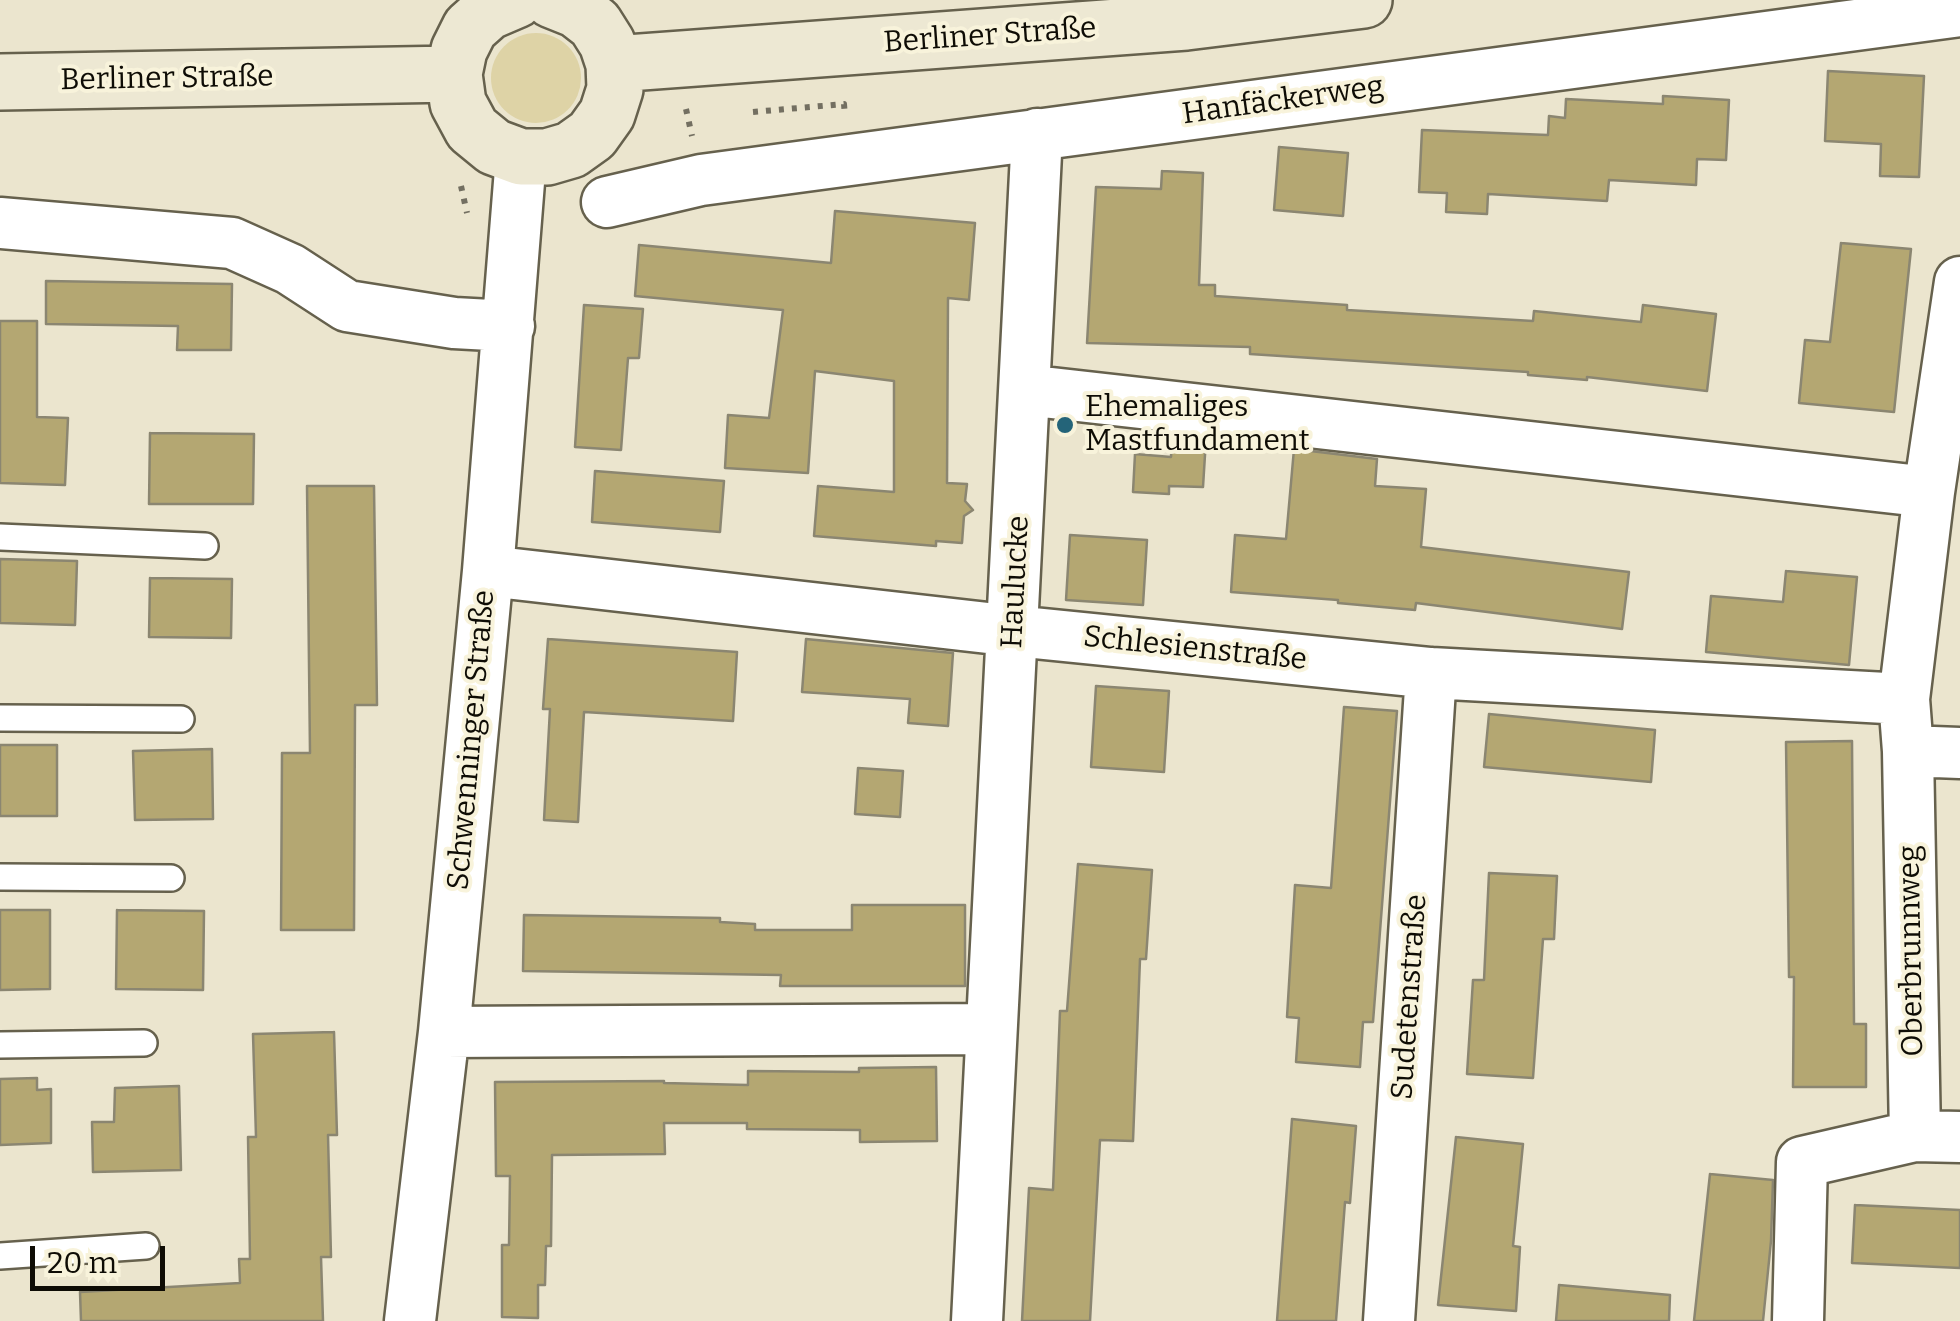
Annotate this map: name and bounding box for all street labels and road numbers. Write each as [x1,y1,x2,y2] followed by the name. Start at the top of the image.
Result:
[882,11,1098,61] street label: Berliner Straße
[60,59,274,99] street label: Berliner Straße
[1180,69,1386,133] street label: Hanfäckerweg
[995,515,1037,649] street label: Haulucke
[441,589,503,891] street label: Schwenninger Straße
[1082,619,1308,679] street label: Schlesienstraße
[1892,845,1932,1057] street label: Oberbrunnweg
[1385,893,1435,1101] street label: Sudetenstraße

